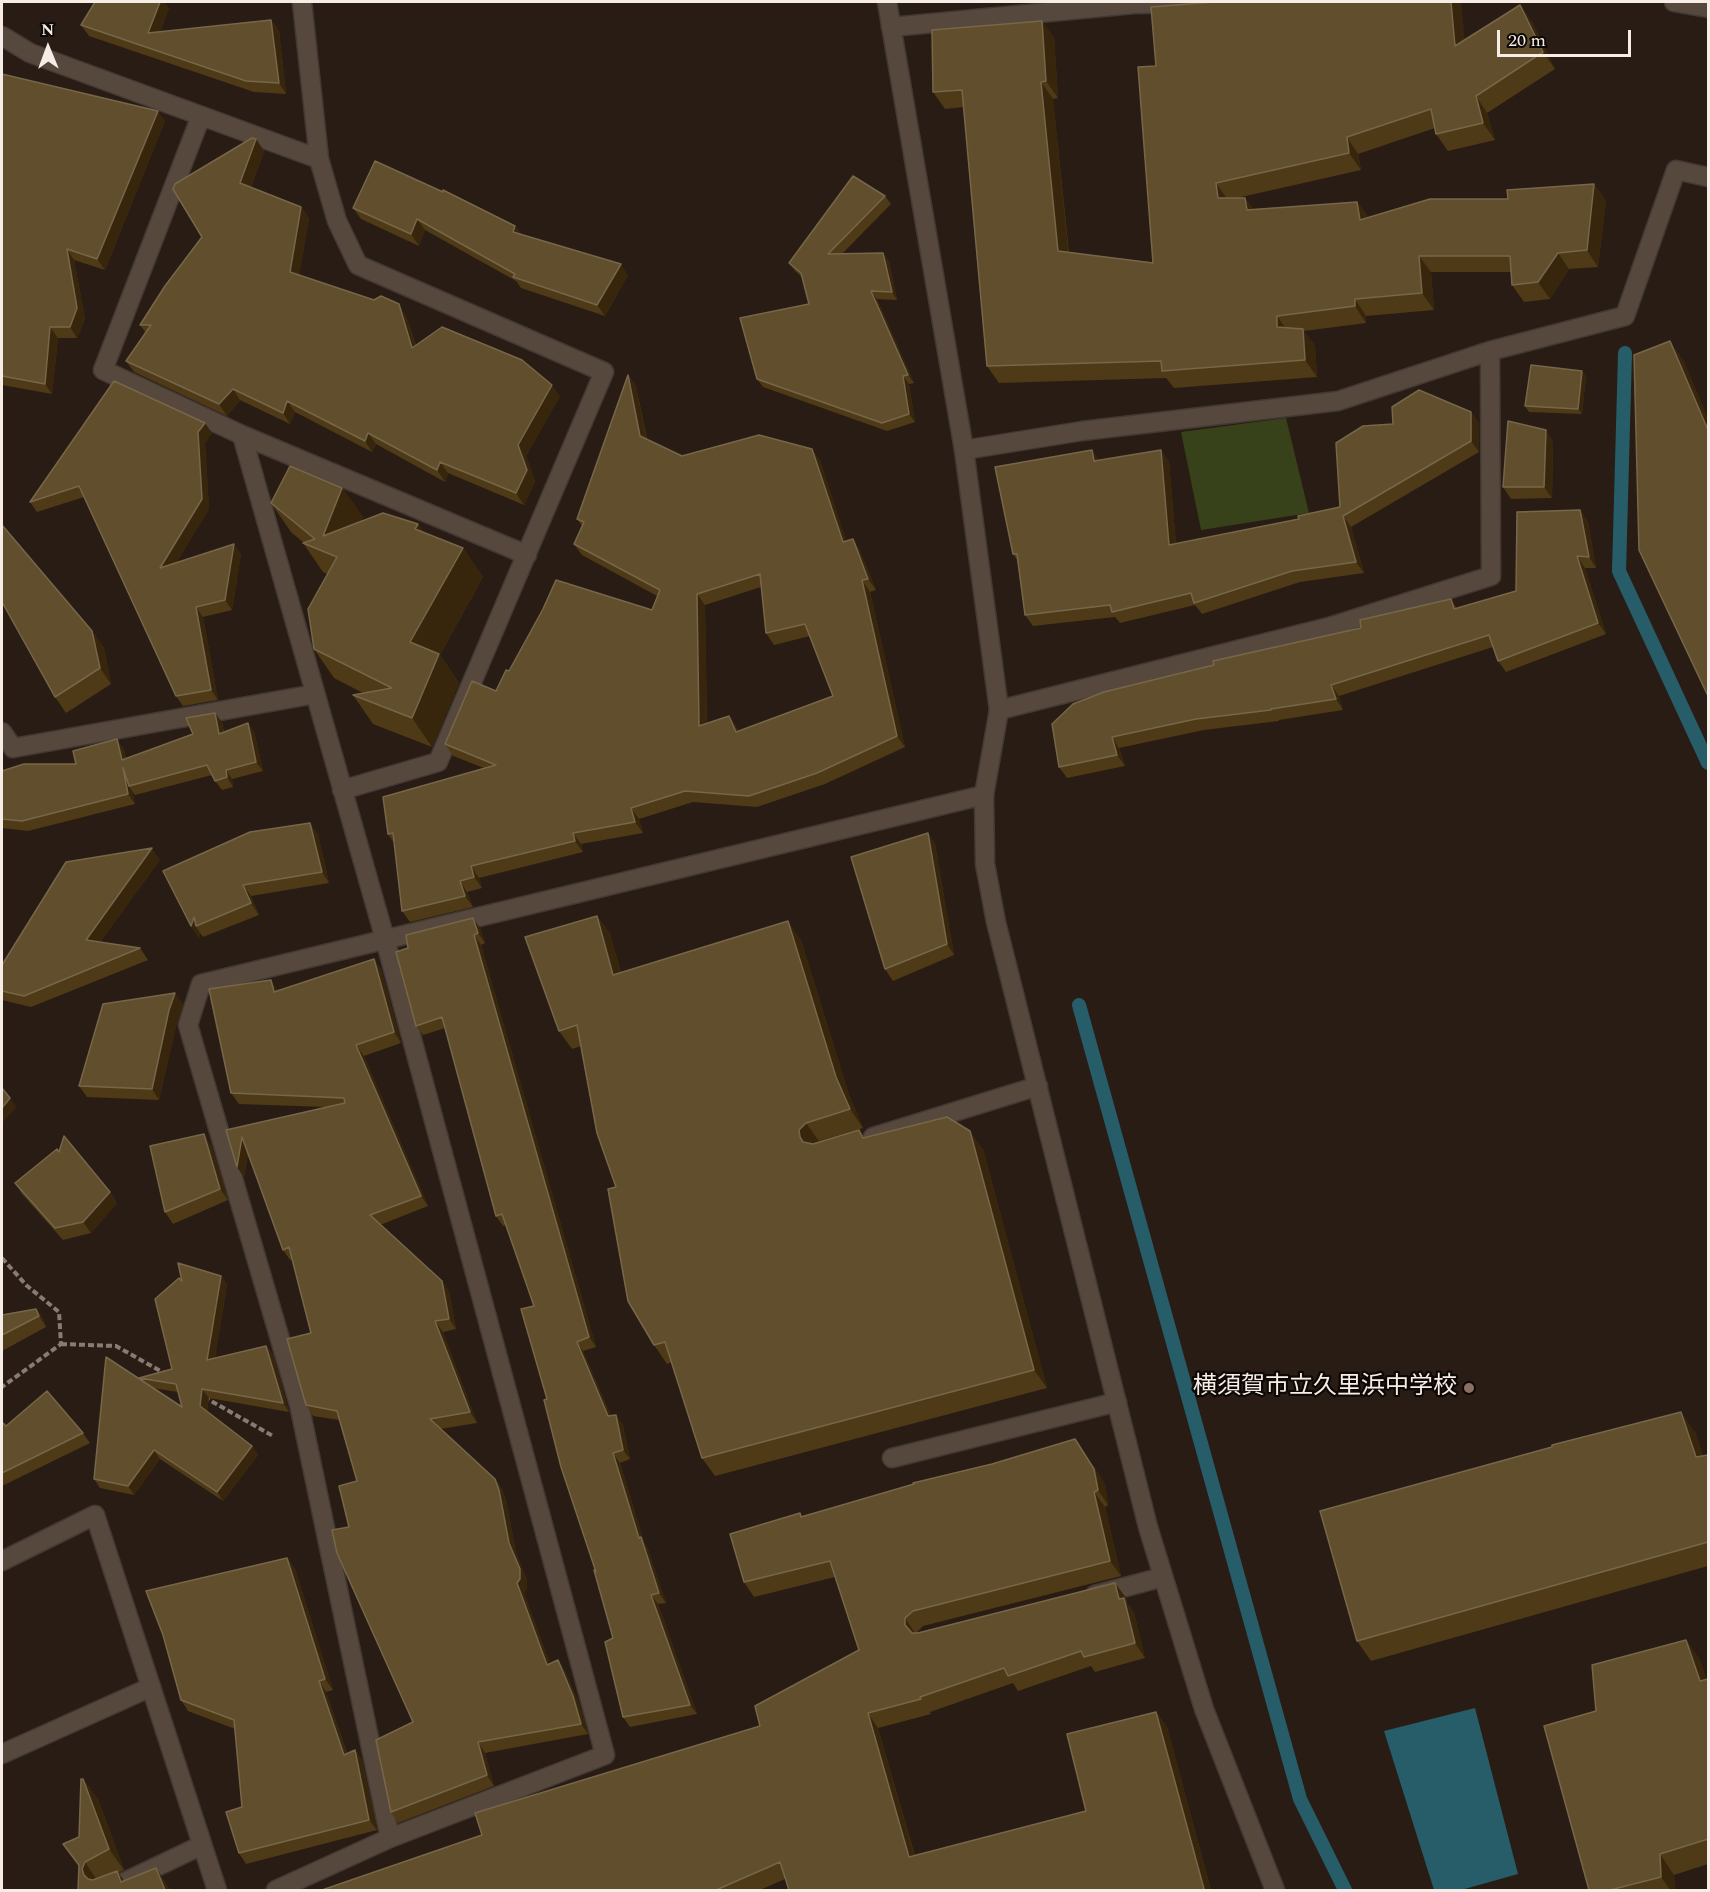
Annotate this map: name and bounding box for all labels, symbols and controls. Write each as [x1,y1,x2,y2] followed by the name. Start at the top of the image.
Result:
[18,18,78,78] north arrow
[41,18,54,42] text: N
[1500,18,1634,56] scale bar
[1508,27,1546,54] text: 20 m
[1193,1374,1457,1402] place label: 横須賀市立久里浜中学校
[1462,1381,1476,1395] marker: 横須賀市立久里浜中学校

